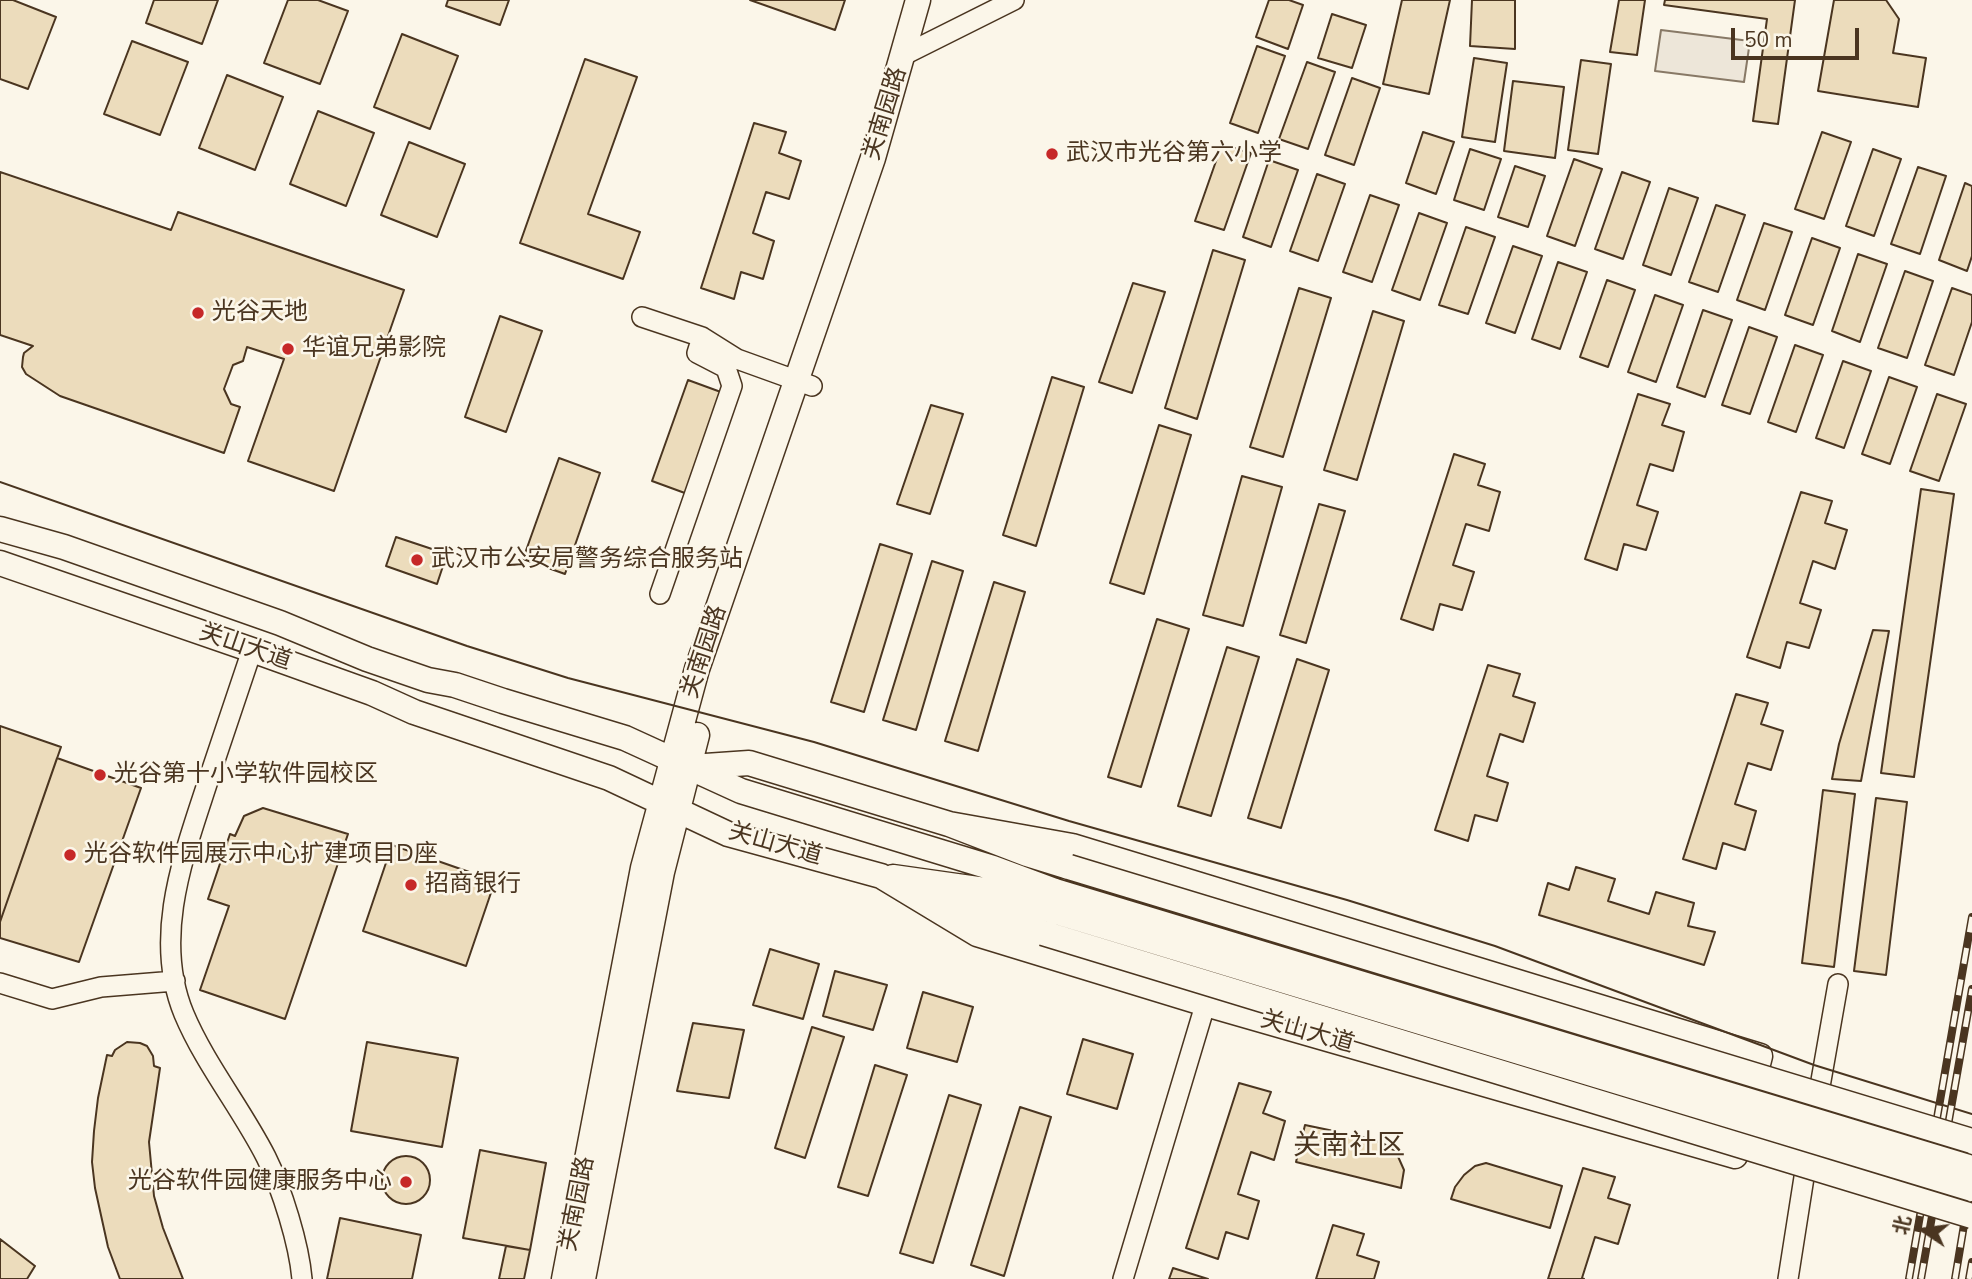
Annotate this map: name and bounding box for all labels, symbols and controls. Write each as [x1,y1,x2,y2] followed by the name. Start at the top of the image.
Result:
[1734,14,1862,58] scale bar
[1744,26,1793,54] text: 50 m
[858,64,914,164] street label: 关南园路
[1066,140,1282,168] place label: 武汉市光谷第六小学
[1044,146,1060,162] marker: 武汉市光谷第六小学
[212,299,308,327] place label: 光谷天地
[190,305,206,321] marker: 光谷天地
[302,335,446,363] place label: 华谊兄弟影院
[280,341,296,357] marker: 华谊兄弟影院
[431,546,743,574] place label: 武汉市公安局警务综合服务站
[409,552,425,568] marker: 武汉市公安局警务综合服务站
[676,602,734,702] street label: 关南园路
[195,619,295,677] street label: 关山大道
[114,761,378,789] place label: 光谷第十小学软件园校区
[92,767,108,783] marker: 光谷第十小学软件园校区
[725,818,825,872] street label: 关山大道
[84,841,438,869] place label: 光谷软件园展示中心扩建项目D座
[62,847,78,863] marker: 光谷软件园展示中心扩建项目D座
[425,871,521,899] place label: 招商银行
[403,877,419,893] marker: 招商银行
[1257,1006,1357,1060] street label: 关山大道
[1293,1130,1405,1164] district label: 关南社区
[555,1154,601,1254] street label: 关南园路
[128,1168,392,1196] place label: 光谷软件园健康服务中心
[398,1174,414,1190] marker: 光谷软件园健康服务中心
[1888,1195,1958,1265] north arrow
[1888,1213,1917,1237] text: 北

